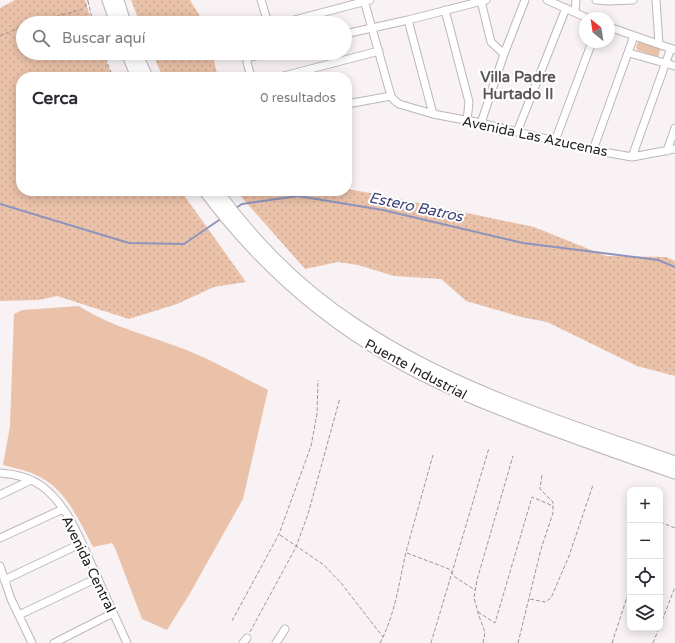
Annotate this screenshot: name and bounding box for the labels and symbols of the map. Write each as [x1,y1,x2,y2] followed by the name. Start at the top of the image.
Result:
[579,12,615,48] north arrow
[480,68,556,103] district label: Villa Padre Hurtado II
[461,113,609,160] street label: Avenida Las Azucenas
[367,188,466,226] water label: Estero Batros
[362,335,470,403] street label: Puente Industrial
[58,513,119,615] street label: Avenida Central

